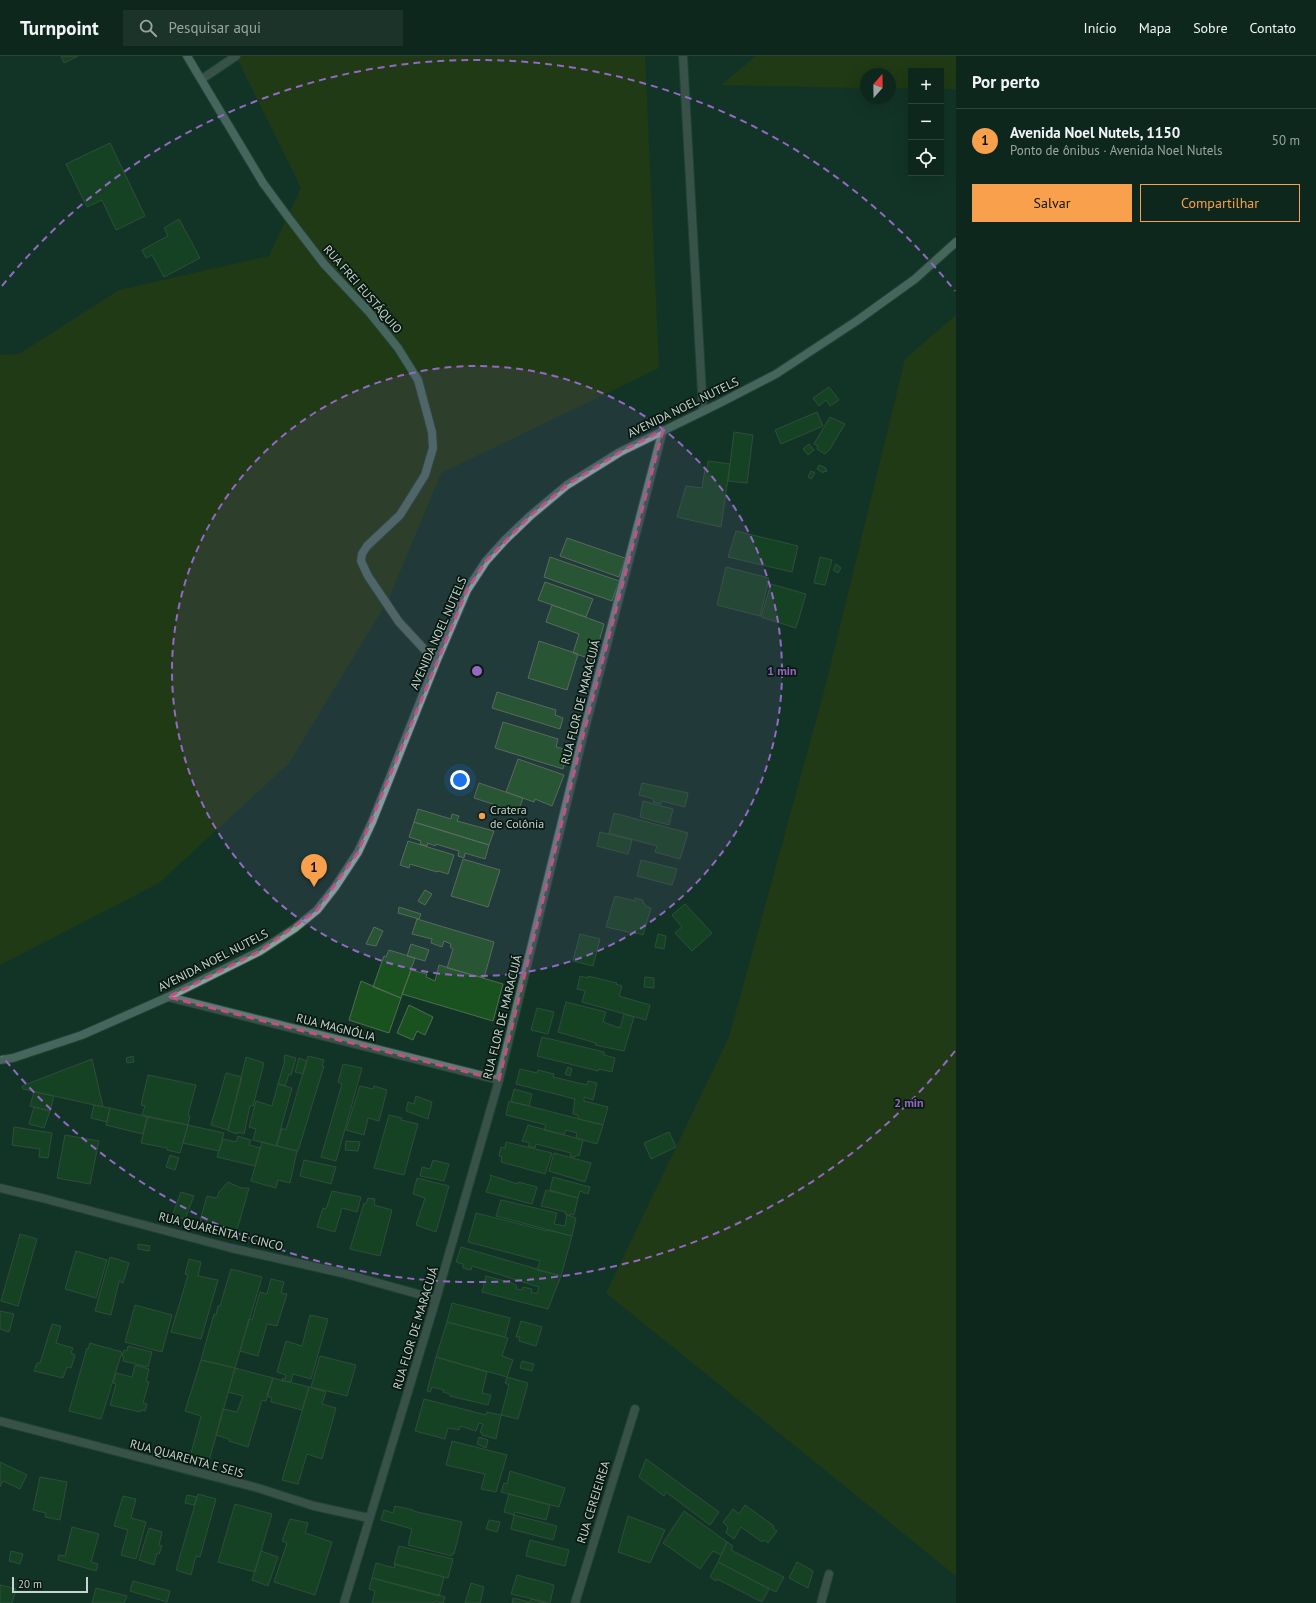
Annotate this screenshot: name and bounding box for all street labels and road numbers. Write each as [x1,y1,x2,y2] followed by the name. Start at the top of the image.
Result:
[321,242,405,336] street label: RUA FREI EUSTÁQUIO
[625,374,741,440] street label: AVENIDA NOEL NUTELS
[406,574,470,692] street label: AVENIDA NOEL NUTELS
[557,638,603,766] street label: RUA FLOR DE MARACUJÁ
[155,926,271,994] street label: AVENIDA NOEL NUTELS
[479,953,525,1081] street label: RUA FLOR DE MARACUJÁ
[295,1010,377,1044] street label: RUA MAGNÓLIA
[157,1208,285,1254] street label: RUA QUARENTA E CINCO
[389,1265,441,1391] street label: RUA FLOR DE MARACUJÁ
[128,1436,246,1480] street label: RUA QUARENTA E SEIS
[573,1459,613,1545] street label: RUA CEREJEIREA

